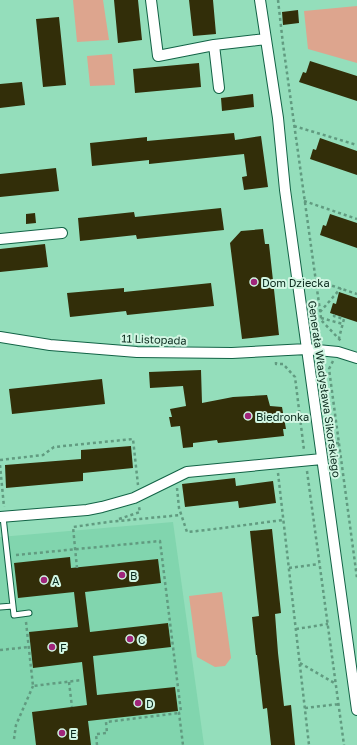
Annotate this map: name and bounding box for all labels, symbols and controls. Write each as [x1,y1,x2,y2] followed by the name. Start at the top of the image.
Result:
[262,276,330,289] place label: Dom Dziecka
[249,277,259,287] marker: Dom Dziecka
[306,300,344,479] street label: Generała Władysława Sikorskiego
[121,331,187,347] street label: 11 Listopada
[256,410,309,423] place label: Biedronka
[243,411,253,421] marker: Biedronka
[130,569,137,582] place label: B
[117,570,127,580] marker: B
[52,574,60,587] place label: A
[39,575,49,585] marker: A
[138,633,145,646] place label: C
[125,634,135,644] marker: C
[60,641,67,654] place label: F
[47,642,57,652] marker: F
[146,697,154,710] place label: D
[133,698,143,708] marker: D
[70,727,77,740] place label: E
[57,728,67,738] marker: E

